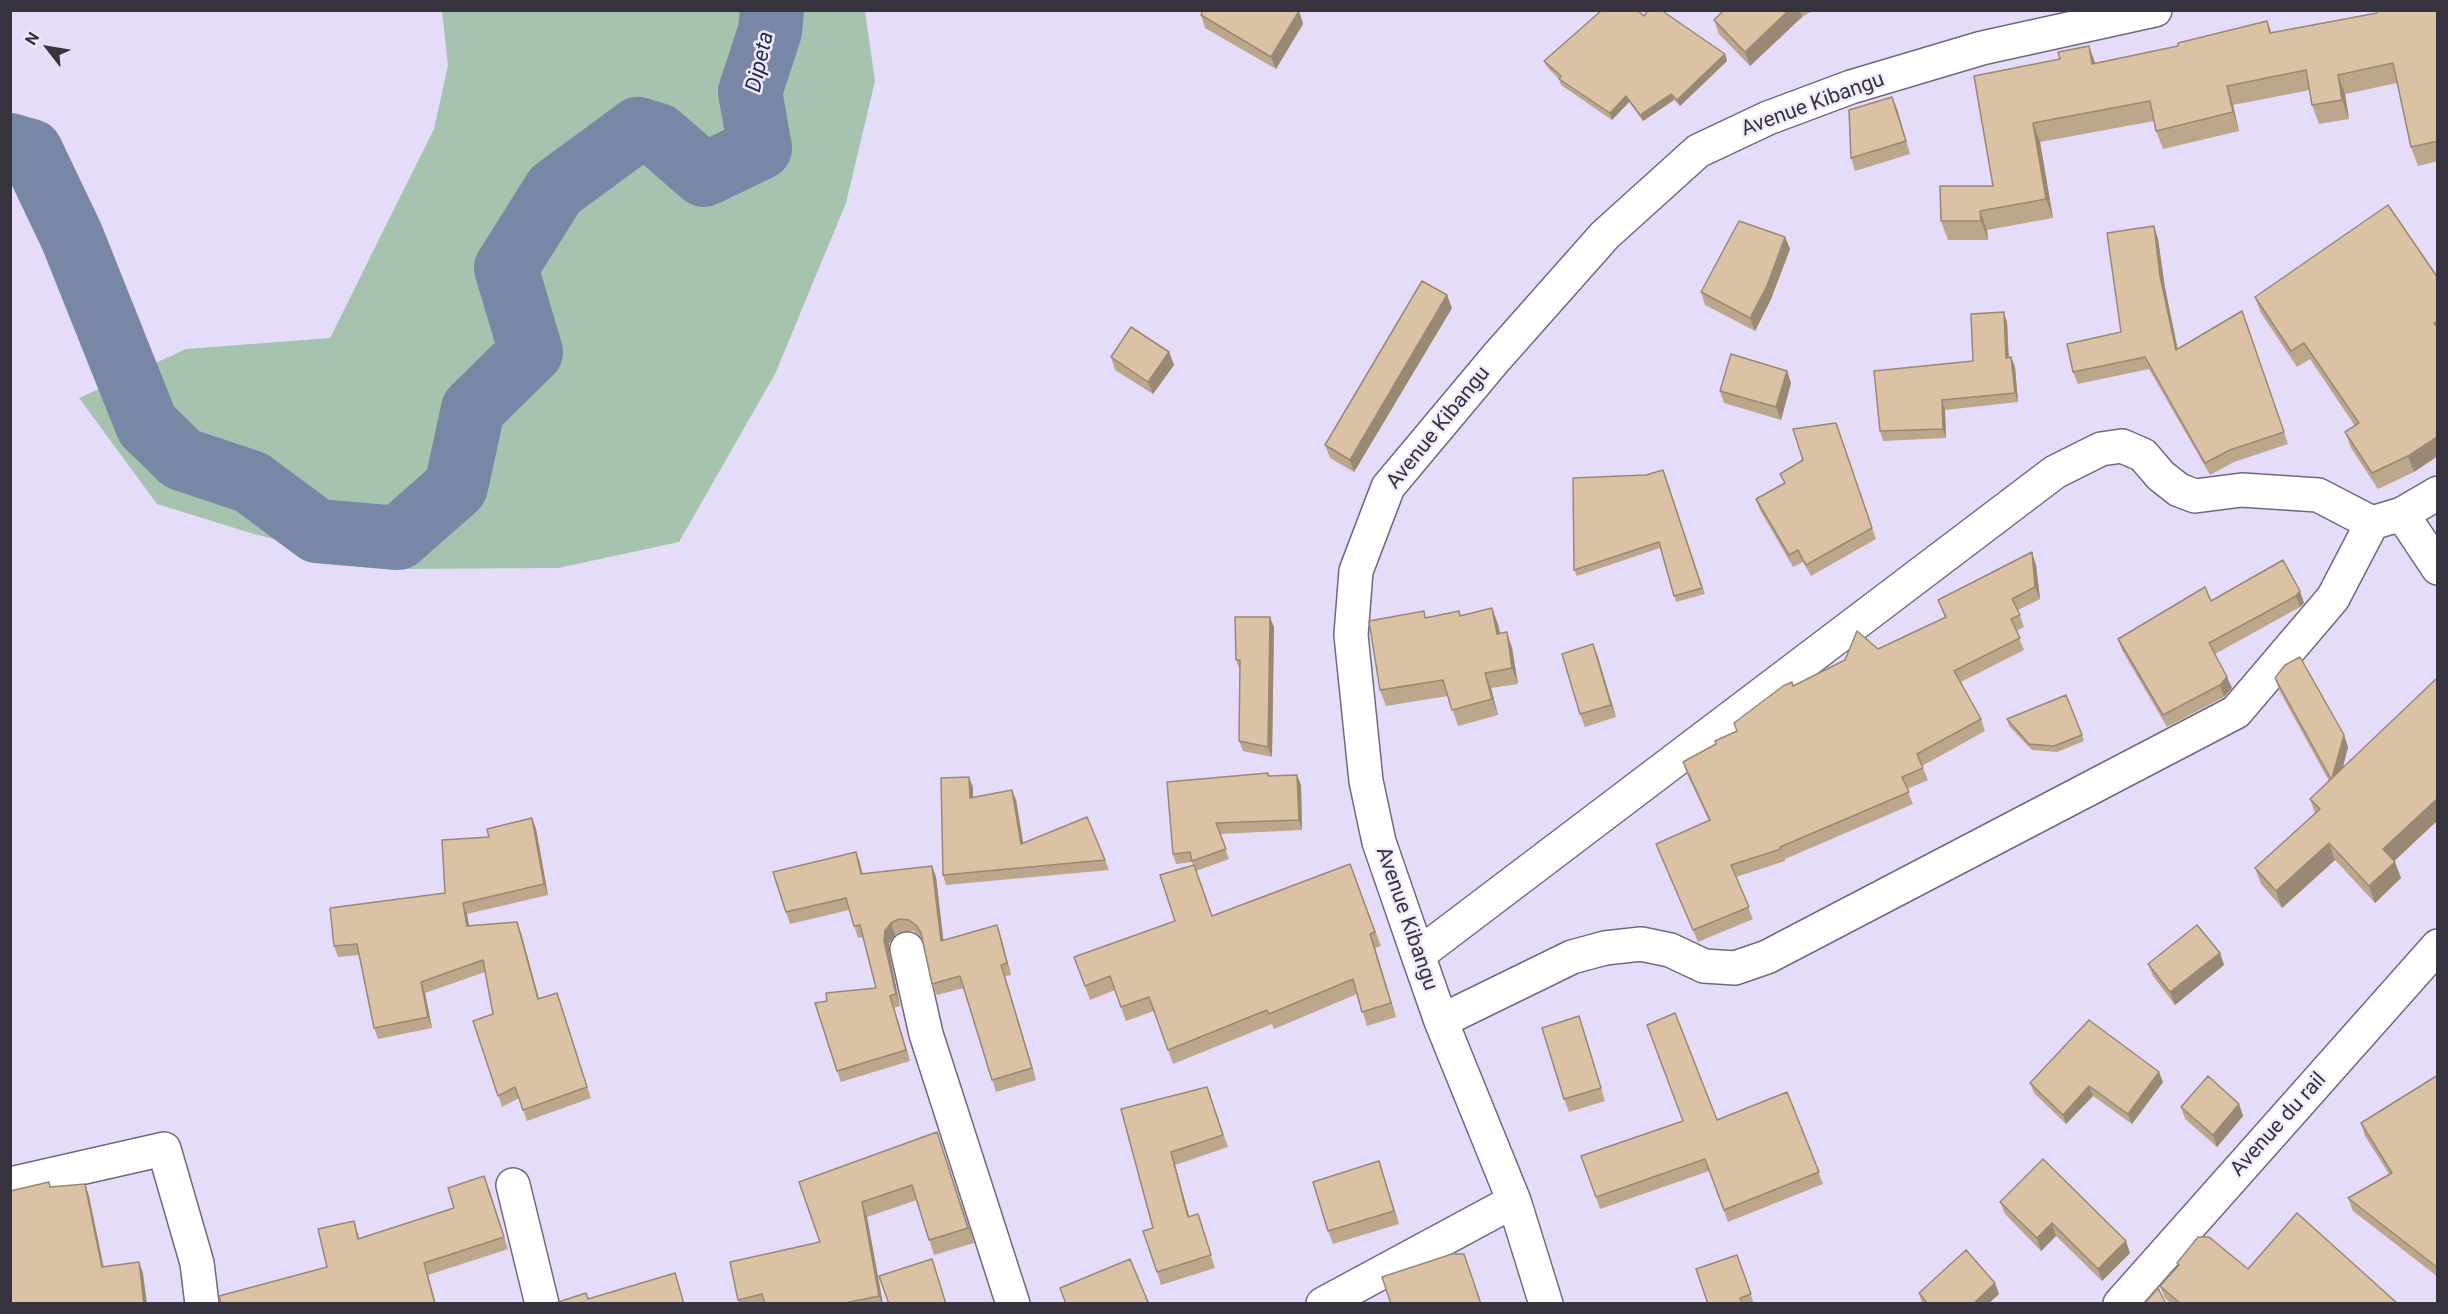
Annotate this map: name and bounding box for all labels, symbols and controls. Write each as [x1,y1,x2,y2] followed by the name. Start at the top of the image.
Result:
[18,18,78,78] north arrow
[21,29,43,48] text: N
[741,29,781,95] water label: Dipeta
[1738,67,1888,143] street label: Avenue Kibangu
[1382,362,1496,494] street label: Avenue Kibangu
[1370,844,1442,994] street label: Avenue Kibangu
[2226,1068,2332,1182] street label: Avenue du rail

